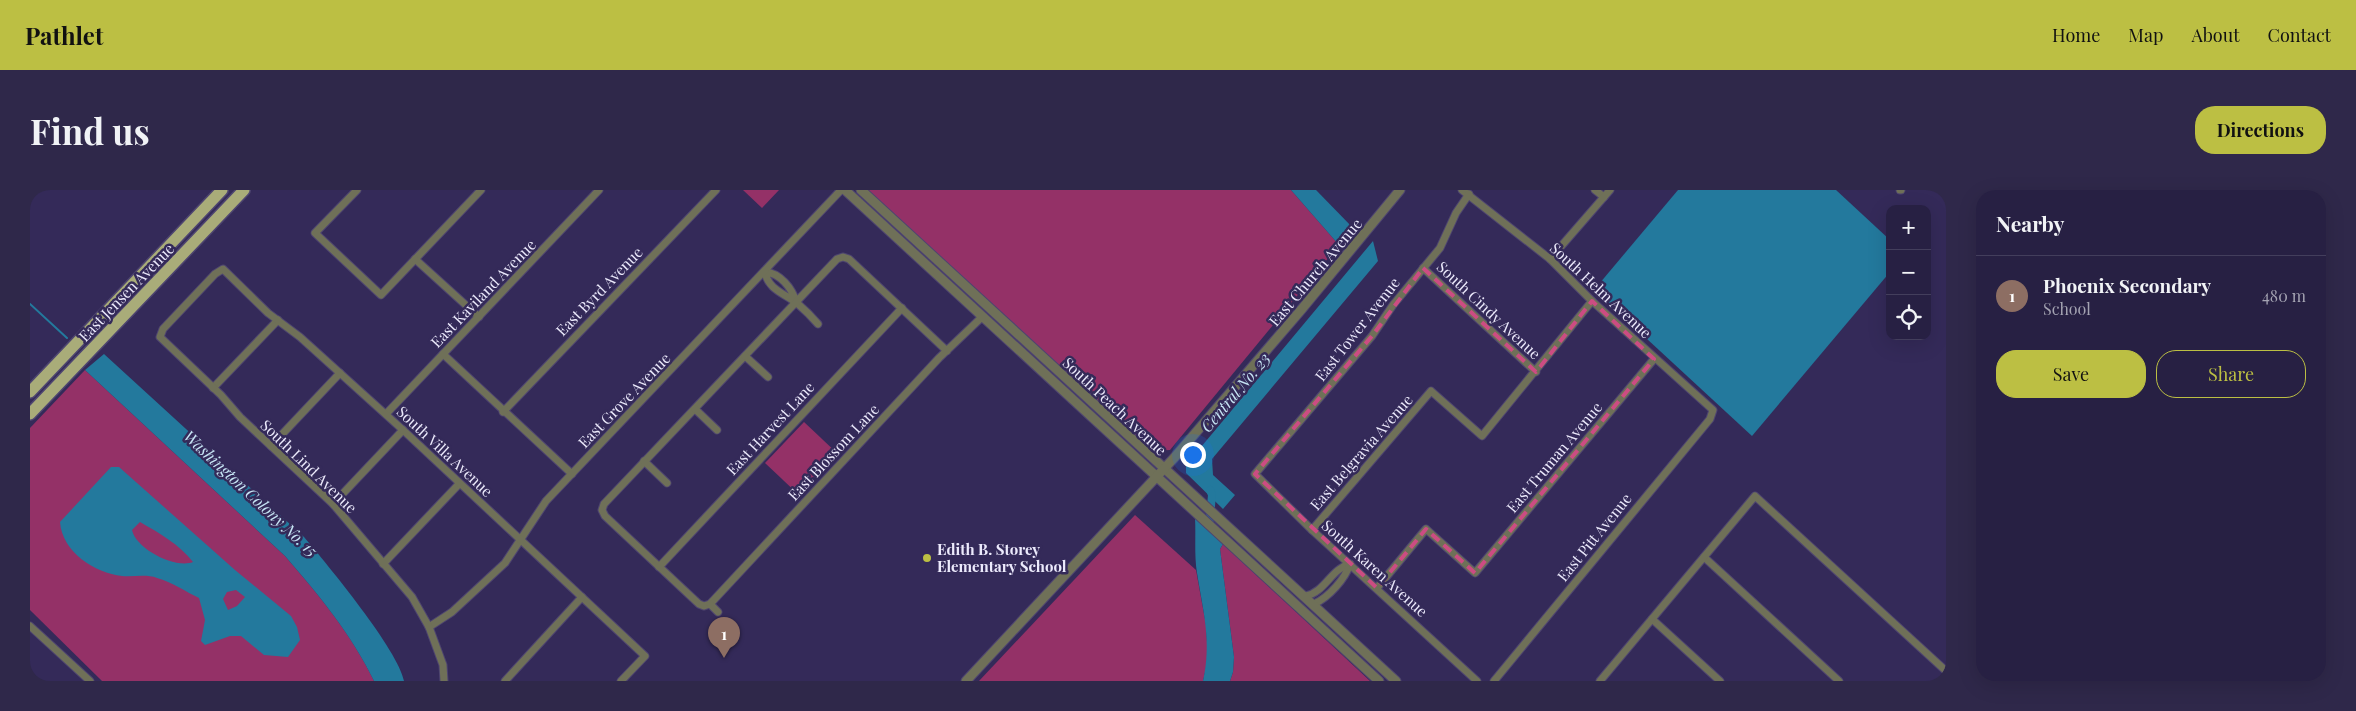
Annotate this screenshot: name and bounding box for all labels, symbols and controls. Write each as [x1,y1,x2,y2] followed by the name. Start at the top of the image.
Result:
[25,19,103,51] text: Pathlet
[2052,23,2100,47] text: Home
[2128,23,2163,47] text: Map
[2191,23,2240,47] text: About
[2268,23,2331,47] text: Contact
[2195,106,2326,154] button: Directions
[30,107,150,154] text: Find us
[1886,205,1931,340] map controls
[1886,205,1931,250] button: +
[1996,209,2065,237] text: Nearby
[1264,214,1366,330] street label: East Church Avenue
[426,235,540,351] street label: East Kaviland Avenue
[1546,238,1656,342] street label: South Helm Avenue
[74,239,178,345] street label: East Jensen Avenue
[551,242,647,340] street label: East Byrd Avenue
[1886,250,1931,295] button: −
[1433,257,1545,363] street label: South Cindy Avenue
[2043,272,2211,298] text: Phoenix Secondary
[1310,273,1404,385] street label: East Tower Avenue
[2009,285,2015,306] text: 1
[2262,285,2306,306] text: 480 m
[1886,295,1931,340] button: locate
[2043,298,2091,319] text: School
[574,348,674,452] street label: East Grove Avenue
[1196,348,1275,436] water label: Central No. 23
[1996,350,2146,398] button: Save
[2156,350,2306,398] button: Share
[1059,353,1171,459] street label: South Peach Avenue
[722,377,818,479] street label: East Harvest Lane
[1305,390,1417,514] street label: East Belgravia Avenue
[1502,397,1606,517] street label: East Truman Avenue
[783,399,883,505] street label: East Blossom Lane
[393,401,497,501] street label: South Villa Avenue
[257,415,361,517] street label: South Lind Avenue
[179,425,323,561] water label: Washington Colony No. 15
[1180,442,1206,468] your location
[1552,489,1636,585] street label: East Pitt Avenue
[1318,515,1432,621] street label: South Karen Avenue
[937,539,1067,576] place label: Edith B. Storey Elementary School
[921,552,933,564] marker: Edith B. Storey Elementary School
[708,617,740,658] pin: 1

